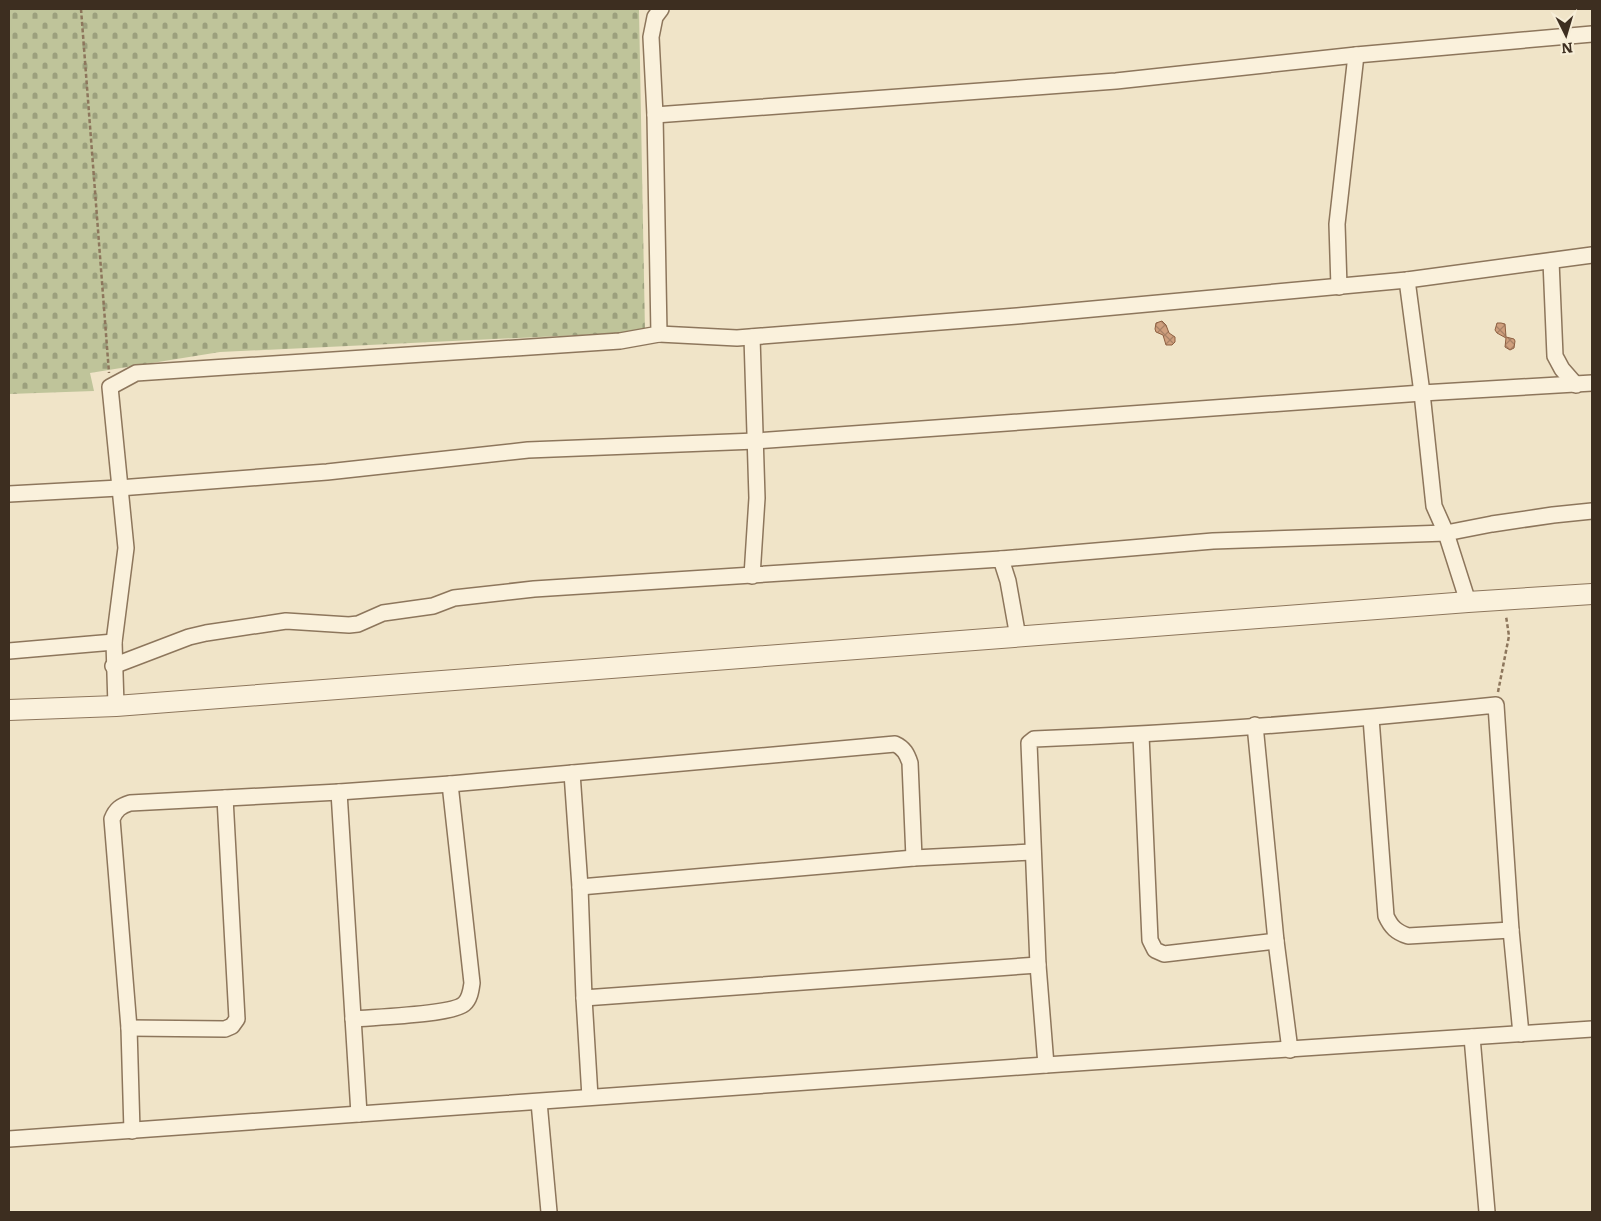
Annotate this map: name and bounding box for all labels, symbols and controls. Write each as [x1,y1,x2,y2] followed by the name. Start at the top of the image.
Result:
[1541,10,1591,60] north arrow
[1560,38,1574,59] text: N

